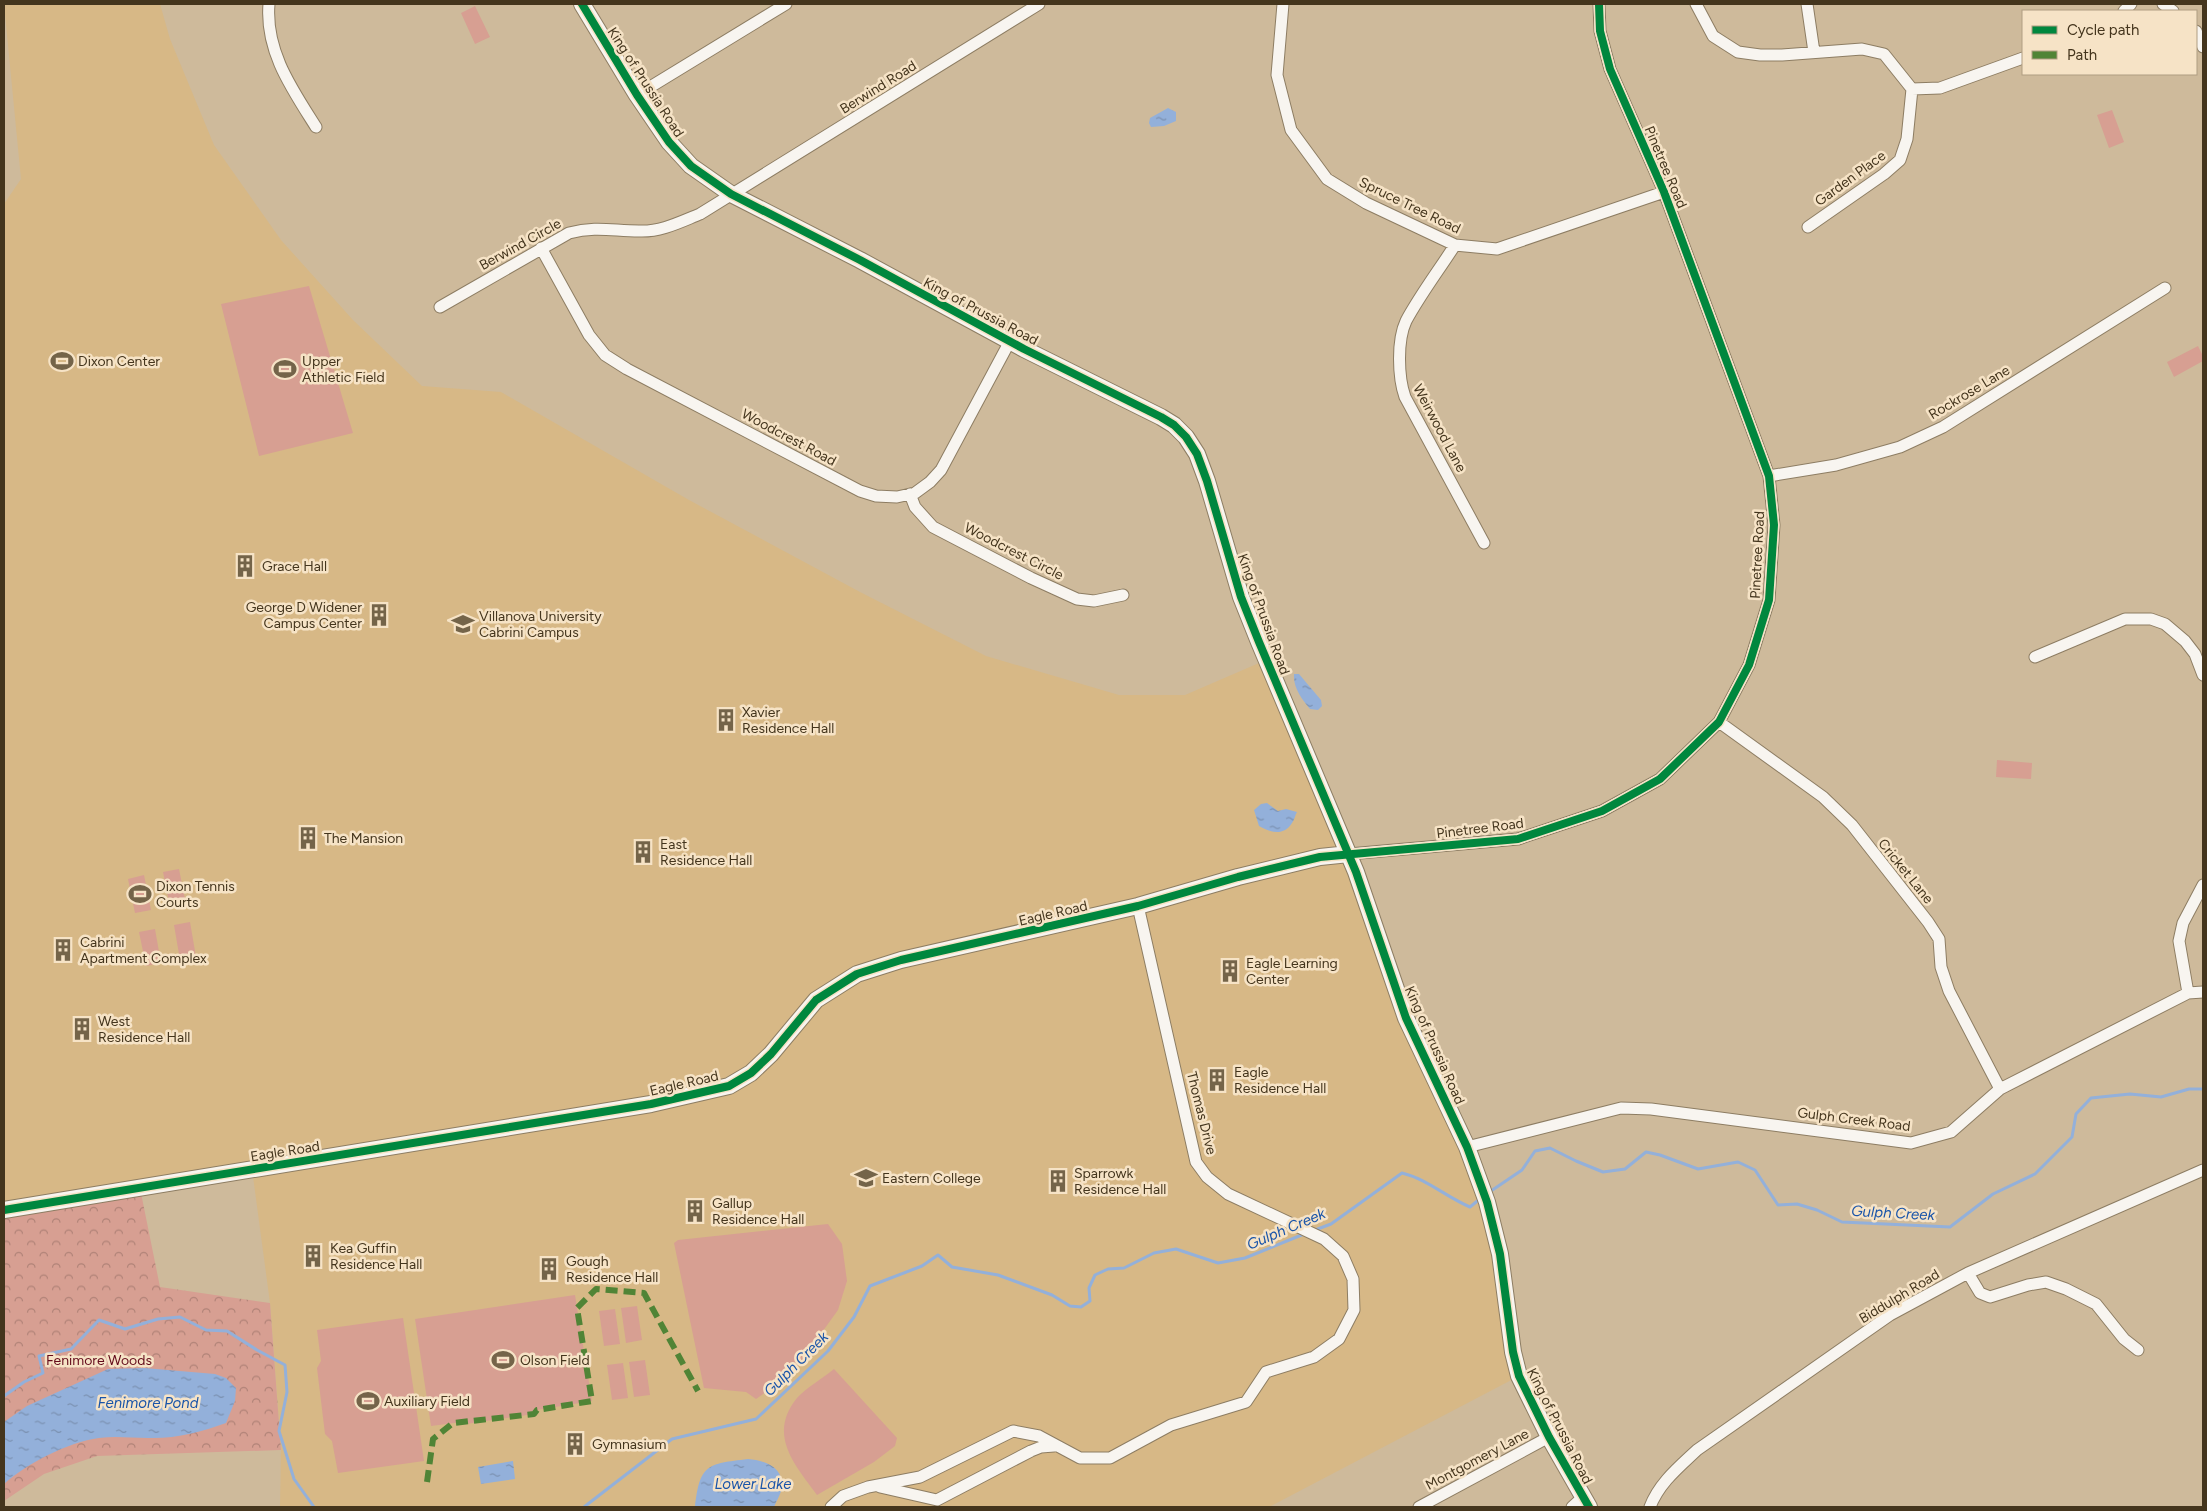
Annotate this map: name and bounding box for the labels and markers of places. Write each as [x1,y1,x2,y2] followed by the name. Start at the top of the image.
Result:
[49,348,75,374] sports icon: Dixon Center
[78,353,160,370] place label: Dixon Center
[302,353,385,386] place label: Upper Athletic Field
[272,356,298,382] sports icon: Upper Athletic Field
[232,553,258,579] building icon: Grace Hall
[262,558,327,575] place label: Grace Hall
[246,599,362,632] place label: George D Widener Campus Center
[366,602,392,628] building icon: George D Widener Campus Center
[479,608,602,641] place label: Villanova University Cabrini Campus
[450,611,476,637] school or university icon: Villanova University Cabrini Campus
[742,704,834,737] place label: Xavier Residence Hall
[713,707,739,733] building icon: Xavier Residence Hall
[295,825,321,851] building icon: The Mansion
[324,830,403,847] place label: The Mansion
[660,836,752,869] place label: East Residence Hall
[630,839,656,865] building icon: East Residence Hall
[156,878,235,911] place label: Dixon Tennis Courts
[127,881,153,907] sports icon: Dixon Tennis Courts
[80,934,207,967] place label: Cabrini Apartment Complex
[50,937,76,963] building icon: Cabrini Apartment Complex
[1246,955,1338,988] place label: Eagle Learning Center
[1217,958,1243,984] building icon: Eagle Learning Center
[98,1013,190,1046] place label: West Residence Hall
[69,1016,95,1042] building icon: West Residence Hall
[1234,1064,1326,1097] place label: Eagle Residence Hall
[1204,1067,1230,1093] building icon: Eagle Residence Hall
[853,1165,879,1191] school or university icon: Eastern College
[1074,1165,1166,1198] place label: Sparrowk Residence Hall
[1045,1168,1071,1194] building icon: Sparrowk Residence Hall
[882,1170,981,1187] place label: Eastern College
[712,1195,804,1228] place label: Gallup Residence Hall
[682,1198,708,1224] building icon: Gallup Residence Hall
[330,1240,422,1273] place label: Kea Guffin Residence Hall
[300,1243,326,1269] building icon: Kea Guffin Residence Hall
[566,1253,658,1286] place label: Gough Residence Hall
[536,1256,562,1282] building icon: Gough Residence Hall
[490,1347,516,1373] sports icon: Olson Field
[520,1352,590,1369] place label: Olson Field
[355,1388,381,1414] sports icon: Auxiliary Field
[384,1393,470,1410] place label: Auxiliary Field
[562,1431,588,1457] building icon: Gymnasium
[592,1436,666,1453] place label: Gymnasium

